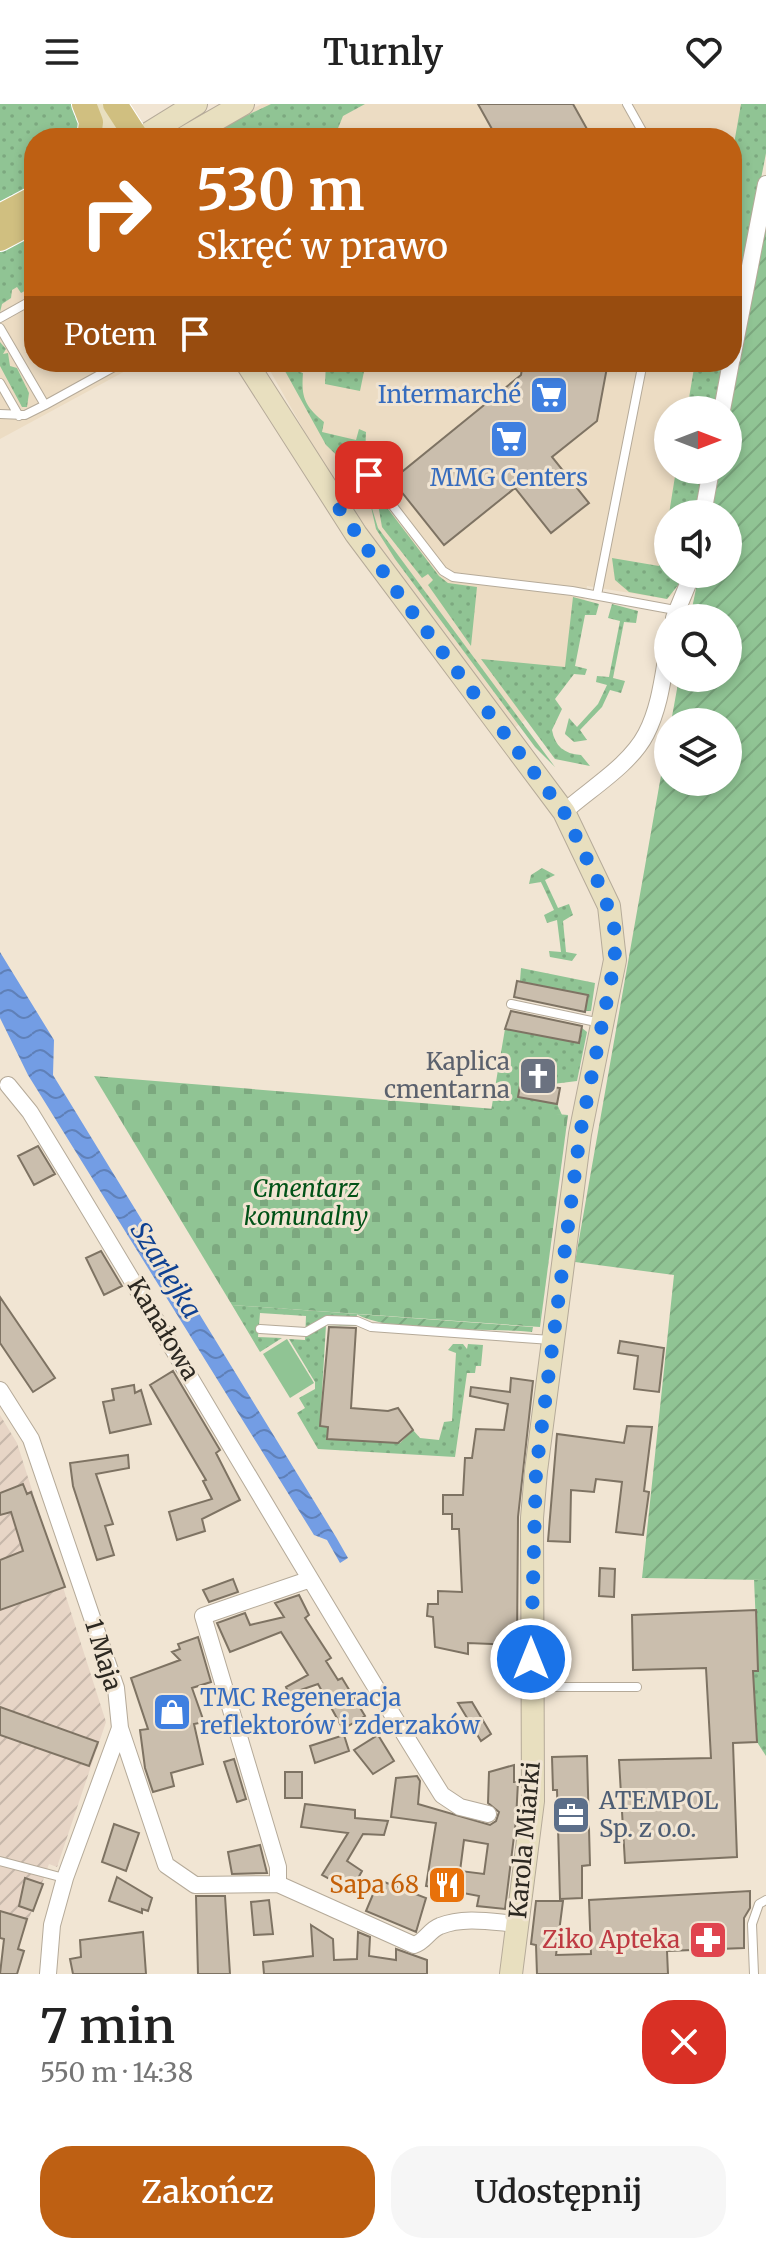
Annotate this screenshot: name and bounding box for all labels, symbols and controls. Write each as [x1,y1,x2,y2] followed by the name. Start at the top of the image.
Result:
[40,30,84,74] icon: menu
[323,30,443,75] text: Turnly
[682,30,726,74] icon: heart
[196,155,365,225] text: 530 m
[64,160,168,264] icon: right
[196,224,448,269] text: Skręć w prawo
[173,312,217,356] icon: arrive
[64,315,157,353] text: Potem
[528,374,570,416] supermarket icon: Intermarché
[378,379,521,410] place label: Intermarché
[654,396,742,484] north arrow
[654,396,742,796] map controls
[488,418,530,460] supermarket icon: MMG Centers
[335,441,403,509] pin
[347,453,391,497] icon: arrive
[430,462,588,493] place label: MMG Centers
[654,500,742,588] button: sound
[654,604,742,692] button: search
[654,708,742,796] button: layers
[384,1046,510,1105] place label: Kaplica cmentarna
[517,1055,559,1097] church icon: Kaplica cmentarna
[244,1173,368,1232] park label: Cmentarz komunalny
[124,1215,209,1324] water label: Szarlejka
[121,1272,206,1386] street label: Kanałowa
[78,1615,129,1694] street label: 1 Maja
[489,1617,573,1701] position arrow
[200,1682,481,1741] place label: TMC Regeneracja reflektorów i zderzaków
[151,1691,193,1733] shop icon: TMC Regeneracja reflektorów i zderzaków
[502,1760,547,1920] street label: Karola Miarki
[598,1785,718,1844] place label: ATEMPOL Sp. z o.o.
[550,1794,592,1836] office icon: ATEMPOL Sp. z o.o.
[426,1864,468,1906] restaurant icon: Sapa 68
[329,1869,419,1900] place label: Sapa 68
[687,1919,729,1961] pharmacy icon: Ziko Apteka
[542,1924,680,1955] place label: Ziko Apteka
[40,1996,175,2056] text: 7 min
[642,2000,726,2084] button: close
[40,2056,193,2089] text: 550 m · 14:38
[40,2146,375,2238] button: Zakończ
[391,2146,726,2238] button: Udostępnij

